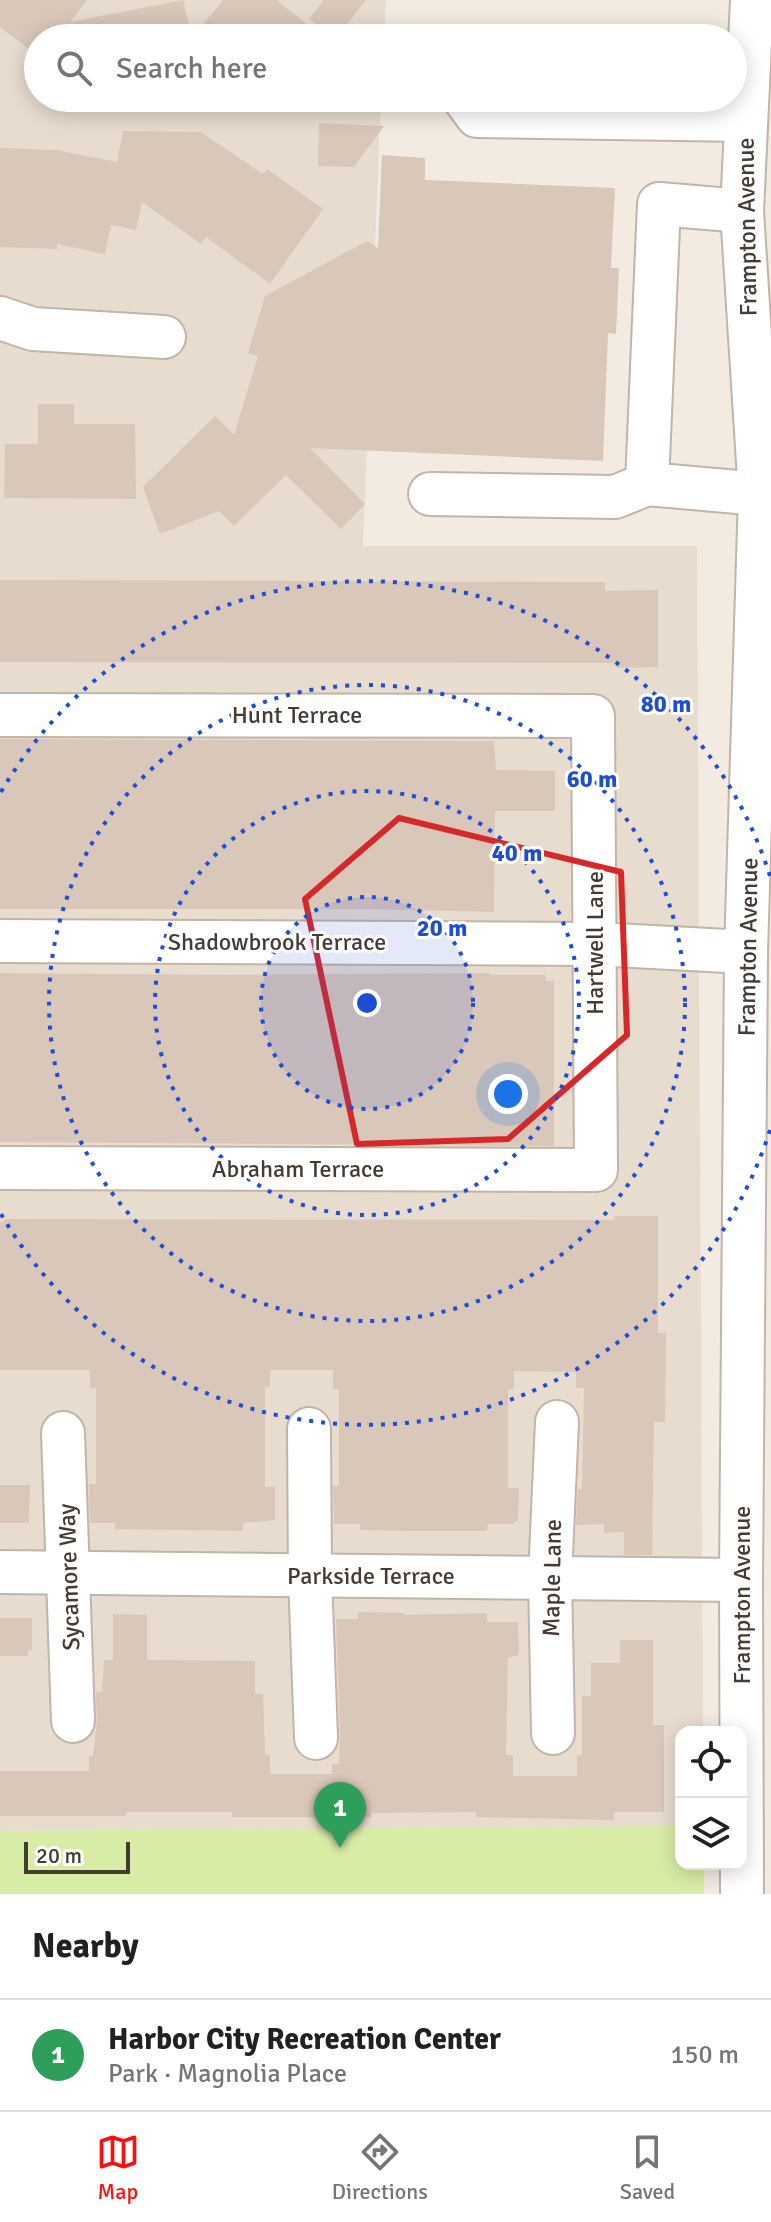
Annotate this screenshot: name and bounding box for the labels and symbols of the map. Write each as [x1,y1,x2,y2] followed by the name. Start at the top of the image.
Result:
[730,137,764,317] street label: Frampton Avenue
[641,689,691,719] text: 80 m
[232,700,362,730] street label: Hunt Terrace
[567,764,617,794] text: 60 m
[492,838,542,868] text: 40 m
[731,857,765,1037] street label: Frampton Avenue
[580,871,610,1015] street label: Hartwell Lane
[417,913,467,943] text: 20 m
[168,927,386,957] street label: Shadowbrook Terrace
[353,989,381,1017] centre of rings
[488,1074,528,1114] your location
[212,1154,384,1184] street label: Abraham Terrace
[51,1503,87,1651] street label: Sycamore Way
[727,1506,757,1684] street label: Frampton Avenue
[536,1519,568,1637] street label: Maple Lane
[287,1561,455,1591] street label: Parkside Terrace
[314,1782,366,1848] pin: 1
[24,1838,130,1874] scale bar

